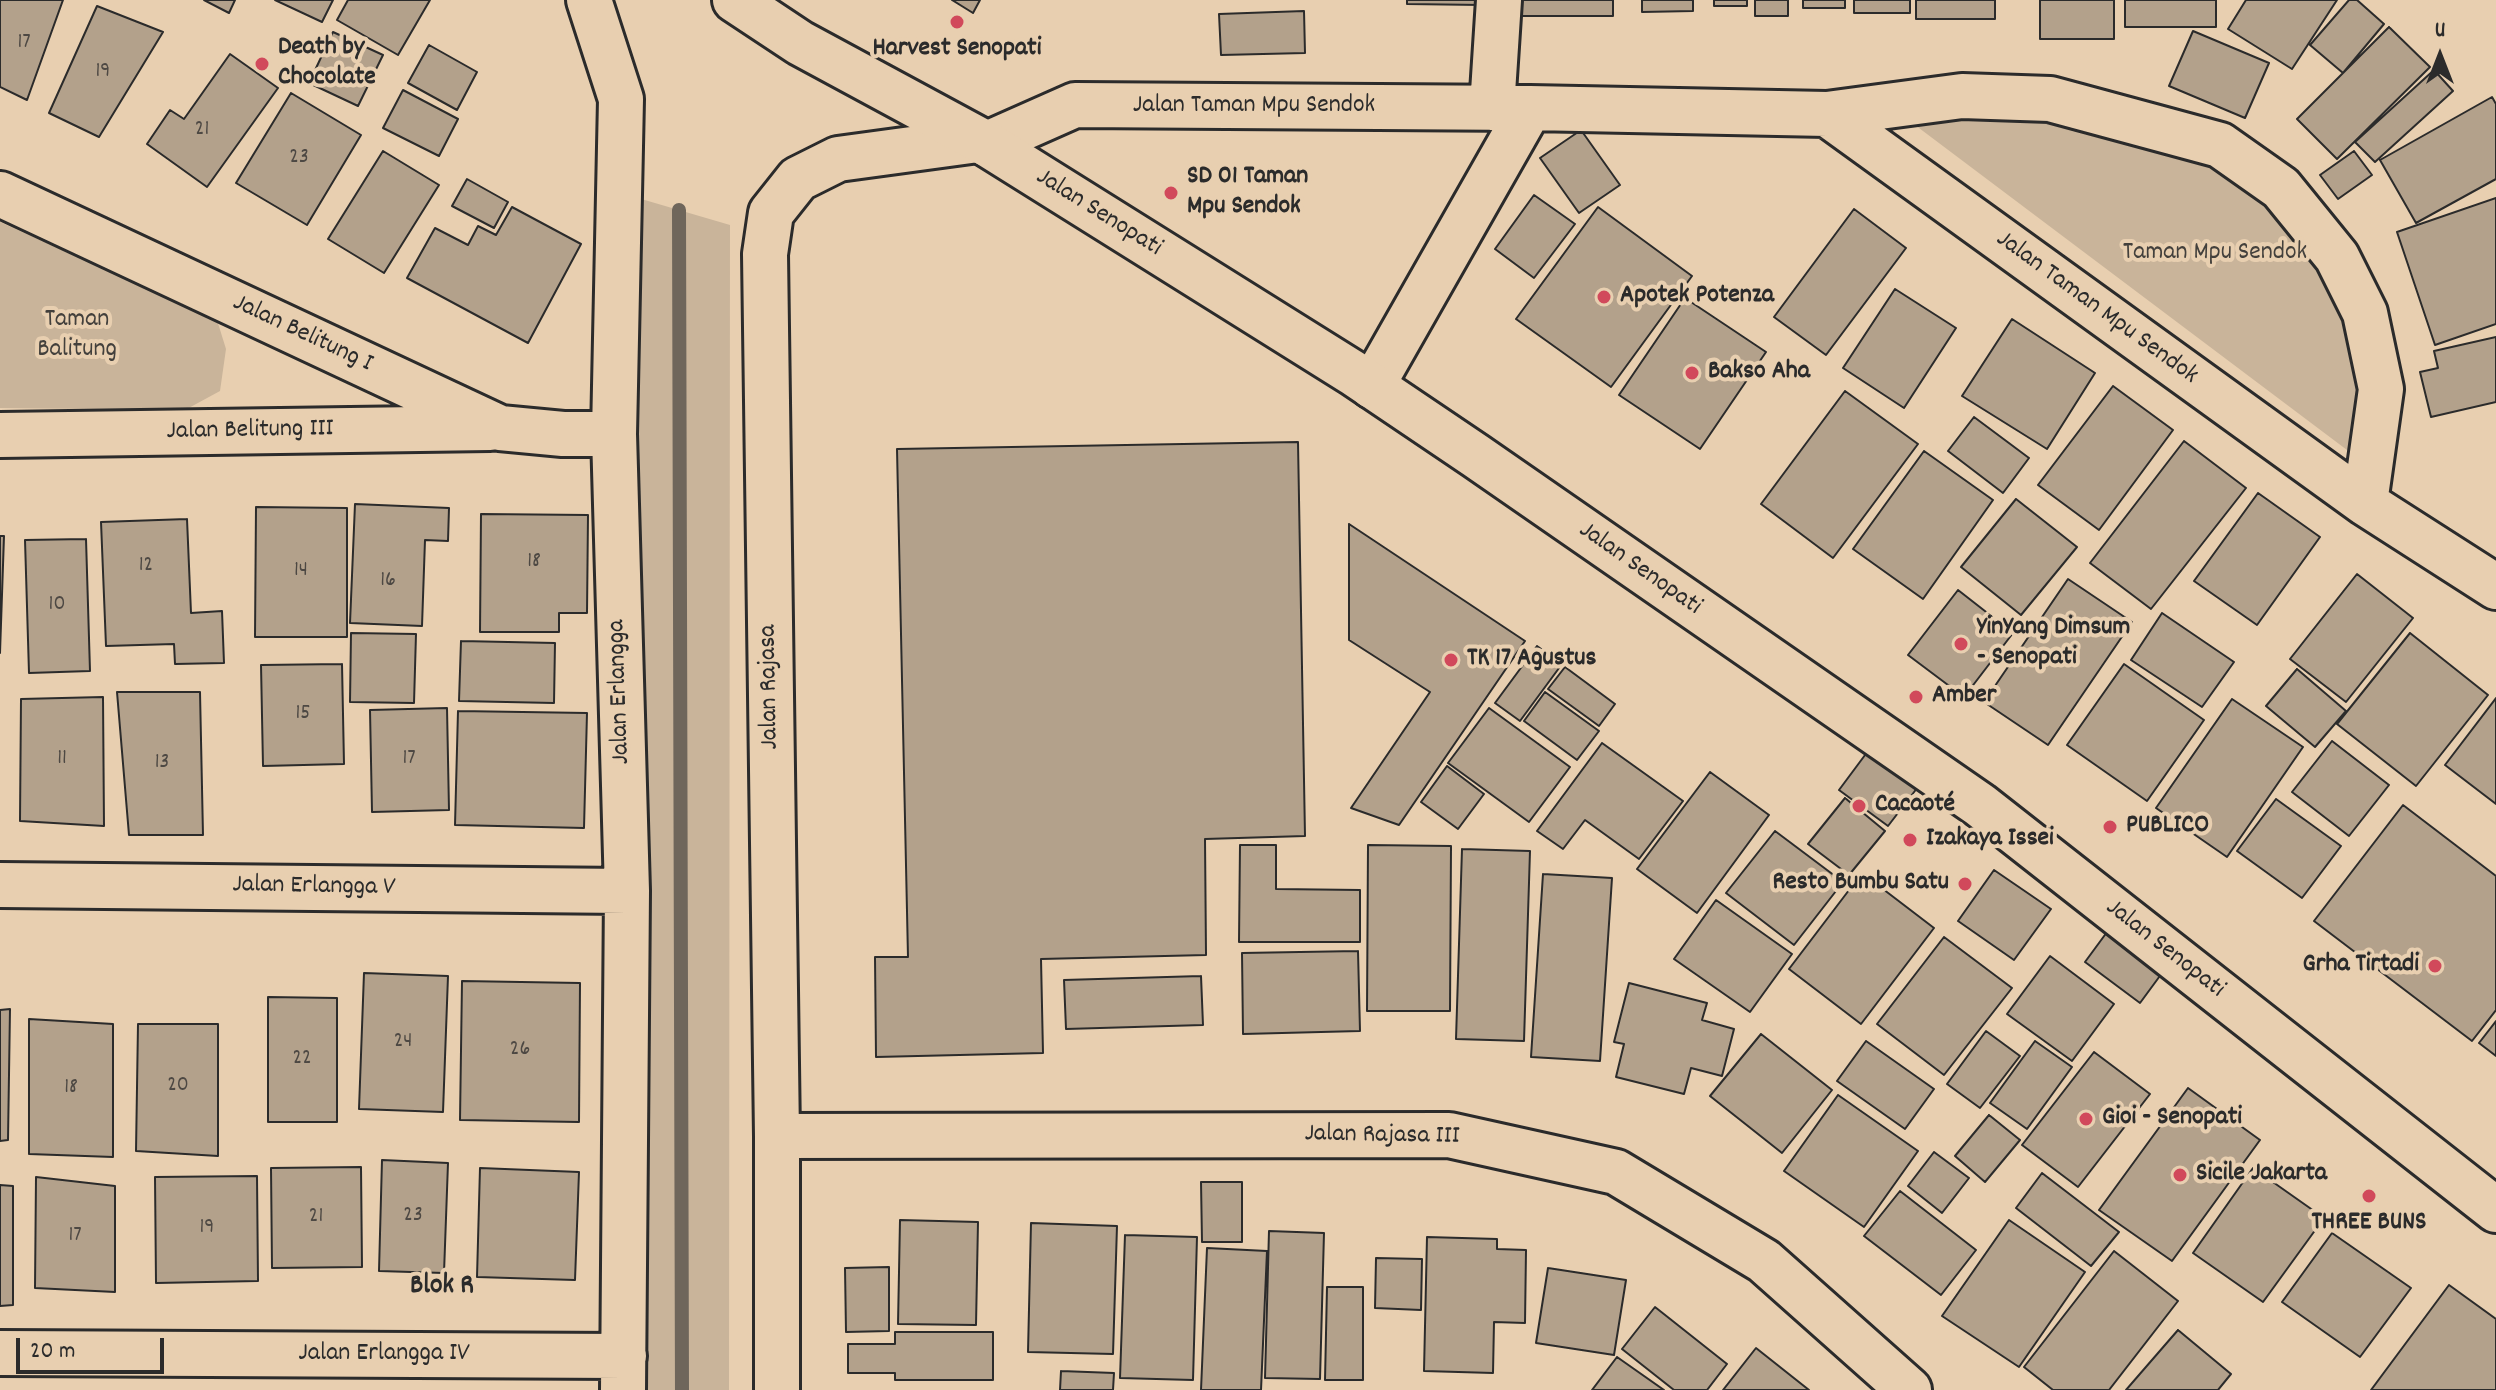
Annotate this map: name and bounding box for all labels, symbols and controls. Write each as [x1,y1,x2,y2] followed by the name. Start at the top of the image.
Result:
[948,13,966,31] marker: Harvest Senopati
[2400,16,2480,96] north arrow
[2435,16,2445,47] text: U
[17,31,31,57] house number: 17
[278,33,376,94] place label: Death by Chocolate
[873,34,1041,66] place label: Harvest Senopati
[253,55,271,73] marker: Death by Chocolate
[96,60,110,86] house number: 19
[1133,91,1375,123] street label: Jalan Taman Mpu Sendok
[195,118,209,144] house number: 21
[289,146,309,172] house number: 23
[1187,162,1308,224] place label: SD 01 Taman Mpu Sendok
[1029,163,1167,265] street label: Jalan Senopati
[1162,184,1180,202] marker: SD 01 Taman Mpu Sendok
[1989,225,2203,393] street label: Jalan Taman Mpu Sendok
[2123,238,2307,270] park label: Taman Mpu Sendok
[1620,281,1774,313] place label: Apotek Potenza
[1595,288,1613,306] marker: Apotek Potenza
[227,289,377,381] street label: Jalan Belitung I
[37,305,117,366] park label: Taman Balitung
[1708,357,1810,389] place label: Bakso Aha
[1683,364,1701,382] marker: Bakso Aha
[166,415,334,449] street label: Jalan Belitung III
[1571,516,1707,624] street label: Jalan Senopati
[527,550,541,576] house number: 18
[139,554,153,580] house number: 12
[294,559,308,585] house number: 14
[380,569,396,595] house number: 16
[49,593,65,619] house number: 10
[1977,613,2130,674] place label: YinYang Dimsum - Senopati
[603,619,639,765] street label: Jalan Erlangga
[754,624,788,750] street label: Jalan Rajasa
[1952,635,1970,653] marker: YinYang Dimsum - Senopati
[1467,644,1596,676] place label: TK 17 Agustus
[1442,651,1460,669] marker: TK 17 Agustus
[1932,681,1996,713] place label: Amber
[1907,688,1925,706] marker: Amber
[295,702,311,728] house number: 15
[57,747,67,773] house number: 11
[402,747,416,773] house number: 17
[155,751,169,777] house number: 13
[1875,790,1955,822] place label: Cacaoté
[1850,797,1868,815] marker: Cacaoté
[2126,811,2209,843] place label: PUBLICO
[2101,818,2119,836] marker: PUBLICO
[1926,824,2054,856] place label: Izakaya Issei
[1901,831,1919,849] marker: Izakaya Issei
[1773,868,1949,900] place label: Resto Bumbu Satu
[232,871,396,905] street label: Jalan Erlangga V
[1956,875,1974,893] marker: Resto Bumbu Satu
[2098,894,2230,1006] street label: Jalan Senopati
[2303,950,2419,982] place label: Grha Tirtadi
[2426,957,2444,975] marker: Grha Tirtadi
[394,1030,412,1056] house number: 24
[510,1038,530,1064] house number: 26
[292,1047,312,1073] house number: 22
[167,1074,189,1100] house number: 20
[64,1076,78,1102] house number: 18
[2102,1103,2242,1135] place label: Gioi - Senopati
[2077,1110,2095,1128] marker: Gioi - Senopati
[1304,1120,1460,1154] street label: Jalan Rajasa III
[2196,1159,2327,1191] place label: Sicile Jakarta
[2171,1166,2189,1184] marker: Sicile Jakarta
[2360,1187,2378,1205] marker: THREE BUNS
[403,1204,423,1230] house number: 23
[309,1205,323,1231] house number: 21
[2311,1208,2427,1240] place label: THREE BUNS
[200,1216,214,1242] house number: 19
[68,1224,82,1250] house number: 17
[410,1271,474,1305] district label: Blok R
[20,1322,168,1372] scale bar
[30,1335,76,1369] text: 20 m
[298,1339,470,1371] street label: Jalan Erlangga IV

